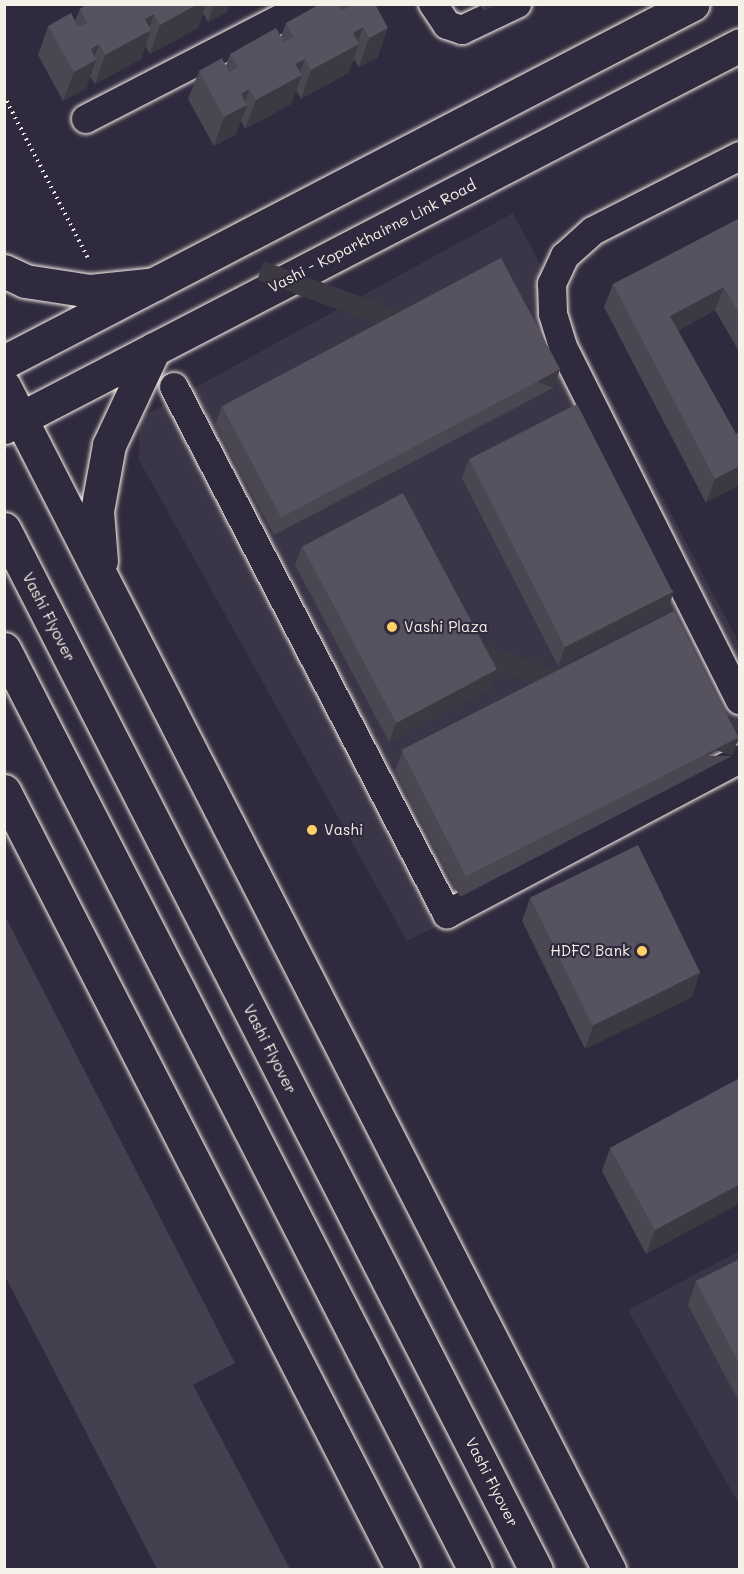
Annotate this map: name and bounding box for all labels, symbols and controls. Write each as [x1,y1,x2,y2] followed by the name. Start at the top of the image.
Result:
[265,176,479,296] street label: Vashi - Koparkhairne Link Road
[19,569,79,665] street label: Vashi Flyover
[404,618,488,636] place label: Vashi Plaza
[385,620,399,634] marker: Vashi Plaza
[324,821,363,839] place label: Vashi
[305,823,319,837] marker: Vashi
[550,942,630,960] place label: HDFC Bank
[635,944,649,958] marker: HDFC Bank
[240,1001,300,1097] street label: Vashi Flyover
[462,1434,522,1530] street label: Vashi Flyover

